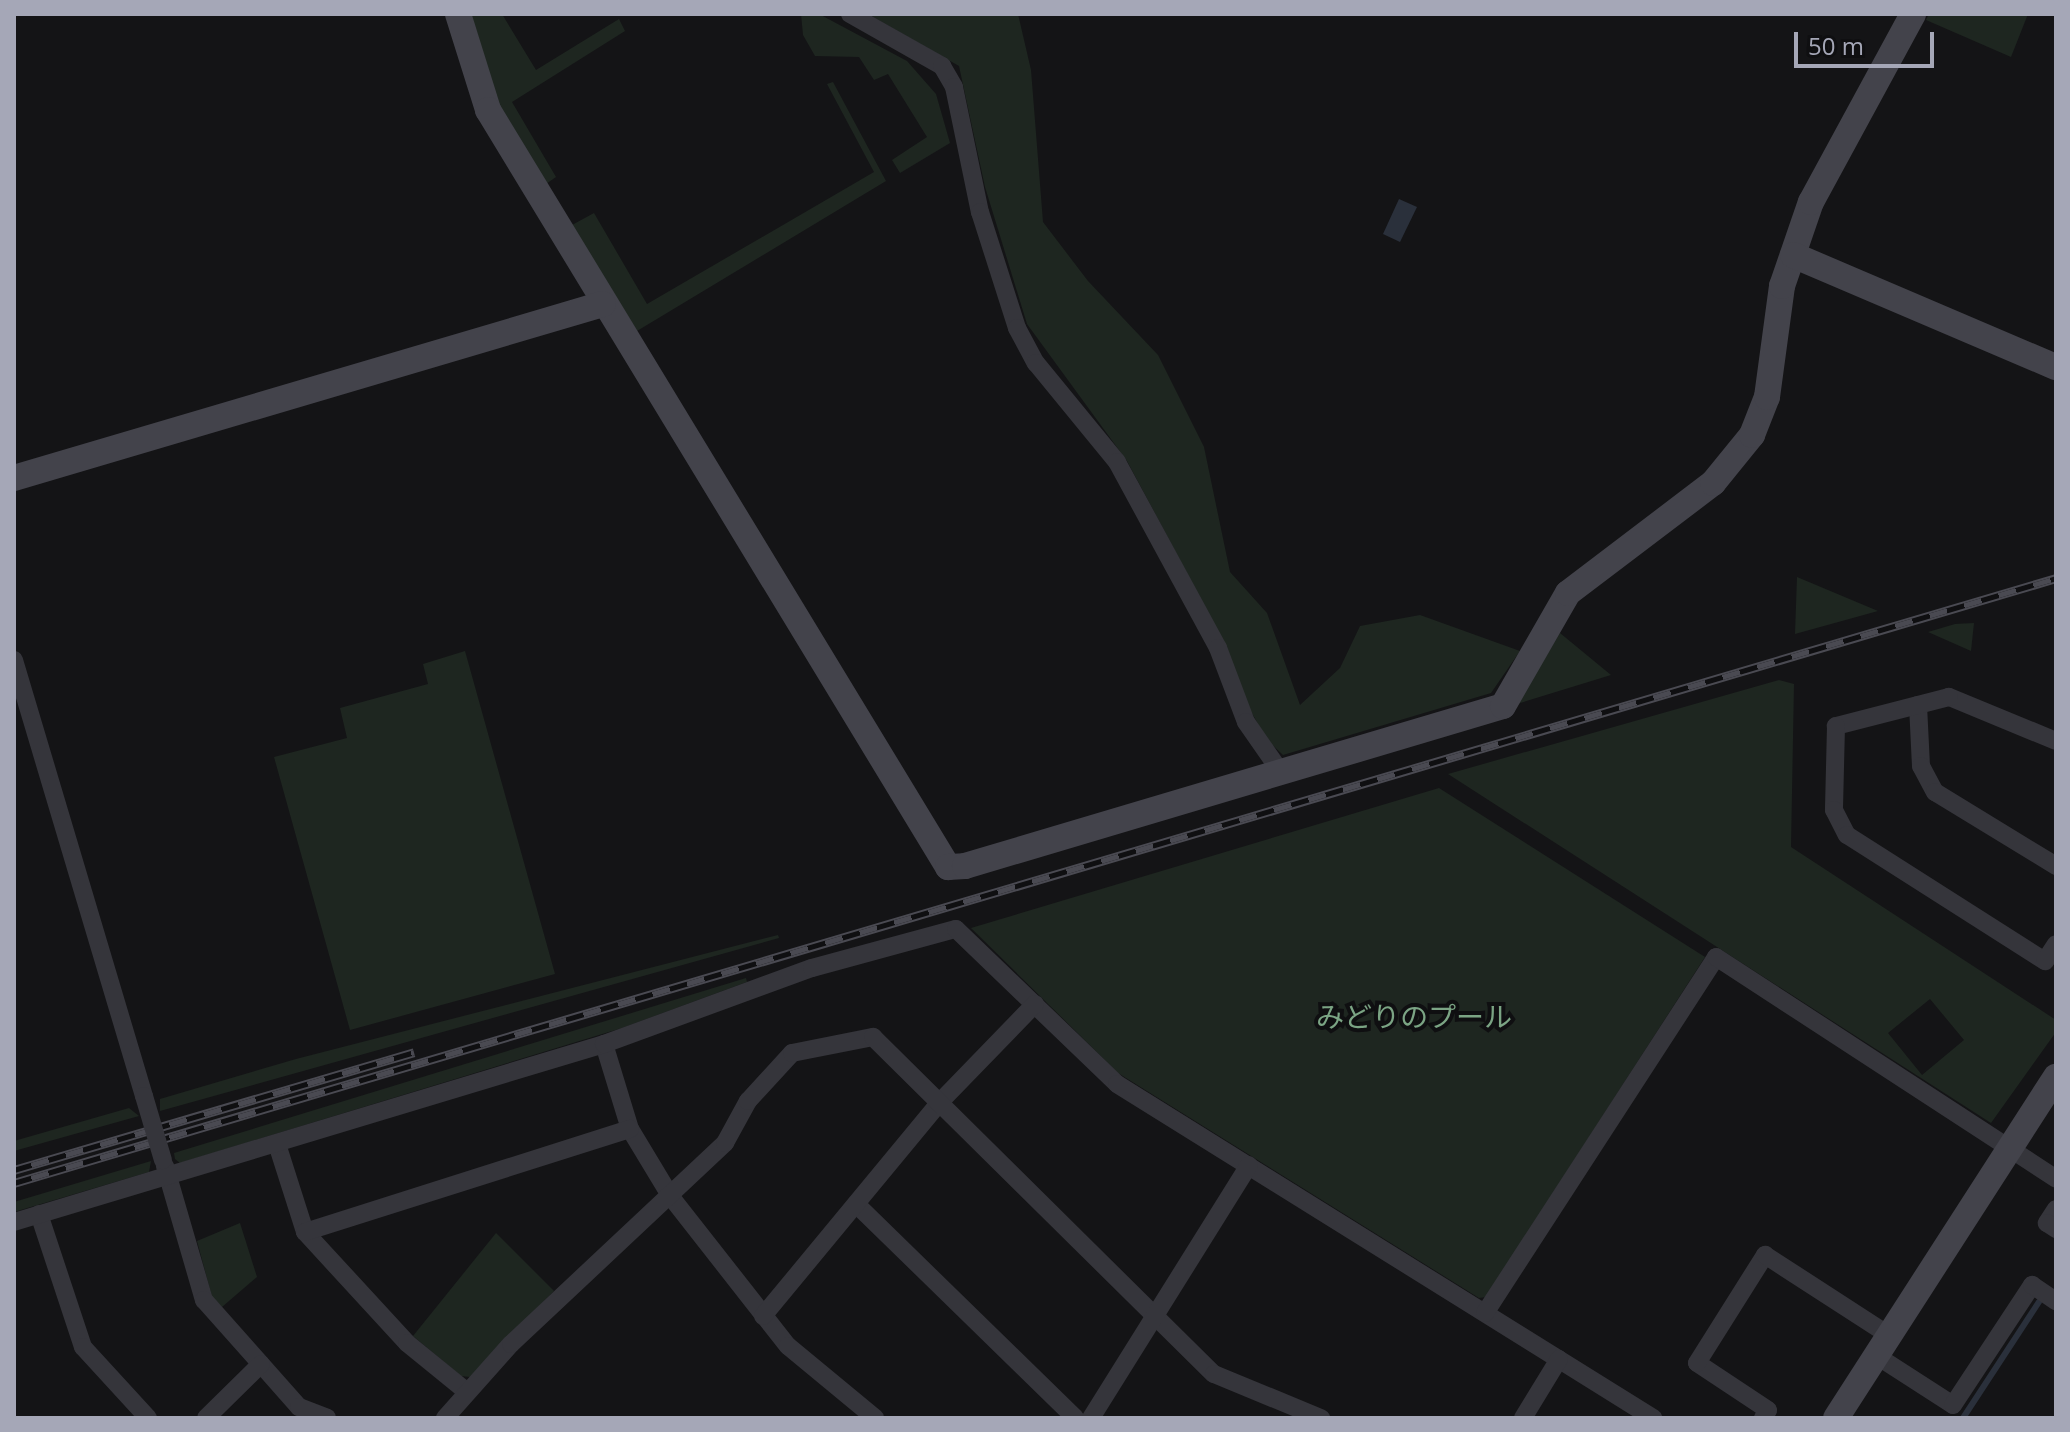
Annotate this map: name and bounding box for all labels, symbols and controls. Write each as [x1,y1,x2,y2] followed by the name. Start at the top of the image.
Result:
[1798,16,1938,66] scale bar
[1808,29,1864,62] text: 50 m
[1316,999,1512,1033] park label: みどりのプール

